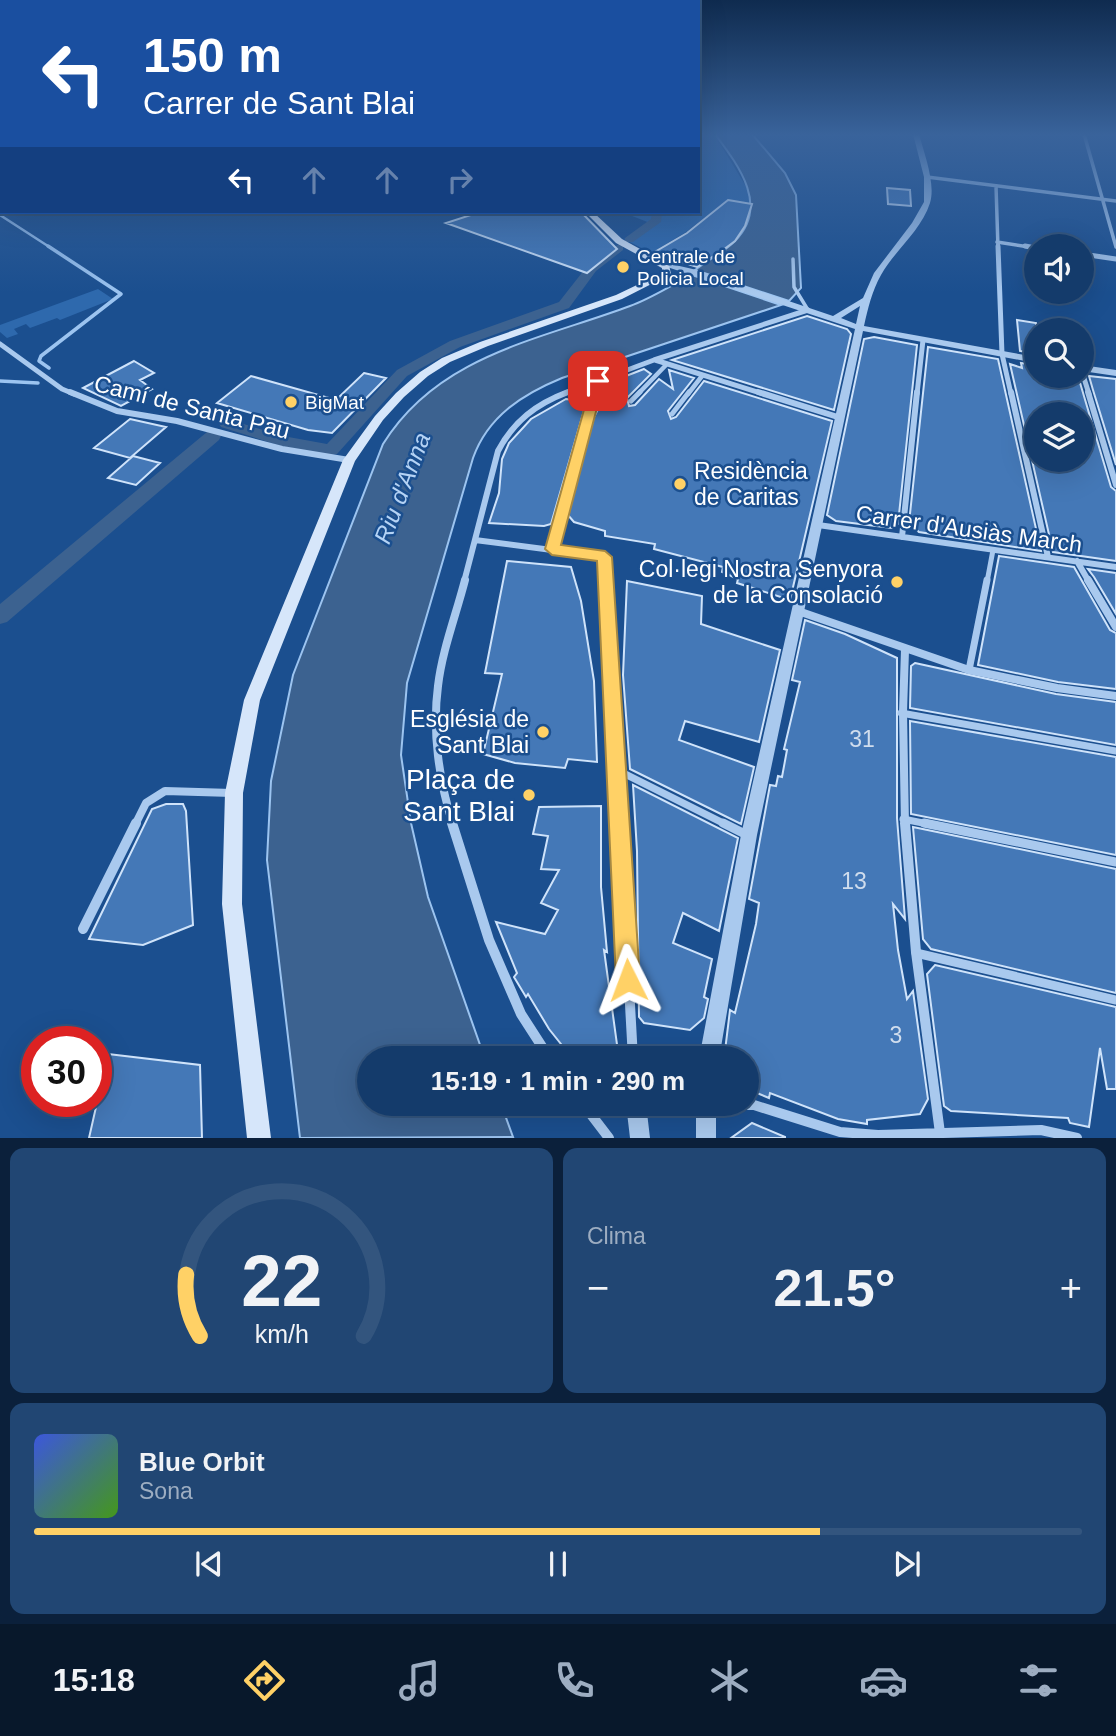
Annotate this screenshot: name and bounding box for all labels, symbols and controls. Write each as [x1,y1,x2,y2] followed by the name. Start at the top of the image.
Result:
[28,28,119,119] icon: left
[143,28,282,82] text: 150 m
[143,85,415,121] text: Carrer de Sant Blai
[222,161,260,199] icon: left
[295,161,333,199] icon: ahead
[368,161,406,199] icon: ahead
[441,161,479,199] icon: right
[1024,234,1094,472] map controls
[1024,234,1094,304] button: sound
[637,246,744,289] place label: Centrale de Policia Local
[615,259,631,275] marker: Centrale de Policia Local
[1024,318,1094,388] button: search
[568,351,628,411] pin
[579,362,617,400] icon: arrive
[91,370,293,444] street label: Camí de Santa Pau
[305,392,365,413] place label: BigMat
[283,394,299,410] marker: BigMat
[1024,402,1094,472] button: layers
[368,429,436,547] water label: Riu d'Anna
[694,458,808,510] place label: Residència de Caritas
[672,476,688,492] marker: Residència de Caritas
[854,500,1084,558] street label: Carrer d'Ausiàs March
[639,556,883,608] place label: Col·legi Nostra Senyora de la Consolació
[889,574,905,590] marker: Col·legi Nostra Senyora de la Consolació
[410,706,529,758] place label: Església de Sant Blai
[535,724,551,740] marker: Església de Sant Blai
[849,726,875,752] house number: 31
[403,764,515,827] place label: Plaça de Sant Blai
[521,787,537,803] marker: Plaça de Sant Blai
[841,868,867,894] house number: 13
[591,943,665,1017] position arrow
[890,1022,902,1048] house number: 3
[21,1026,112,1117] speed limit sign: 30
[431,1066,685,1096] text: 15:19 · 1 min · 290 m
[587,1223,646,1249] text: Clima
[241,1241,322,1322] text: 22
[773,1259,896,1317] text: 21.5°
[587,1267,609,1309] text: −
[1060,1267,1082,1309] text: +
[254,1320,309,1348] text: km/h
[139,1447,265,1477] text: Blue Orbit
[139,1478,193,1504] text: Sona
[190,1545,228,1583] icon: previous
[539,1545,577,1583] icon: pause
[888,1545,926,1583] icon: next
[240,1656,289,1705] icon: directions
[395,1656,444,1705] icon: music
[550,1656,599,1705] icon: phone
[705,1656,754,1705] icon: climate
[859,1656,908,1705] icon: car
[1014,1656,1063,1705] icon: filters
[53,1662,135,1698] text: 15:18

